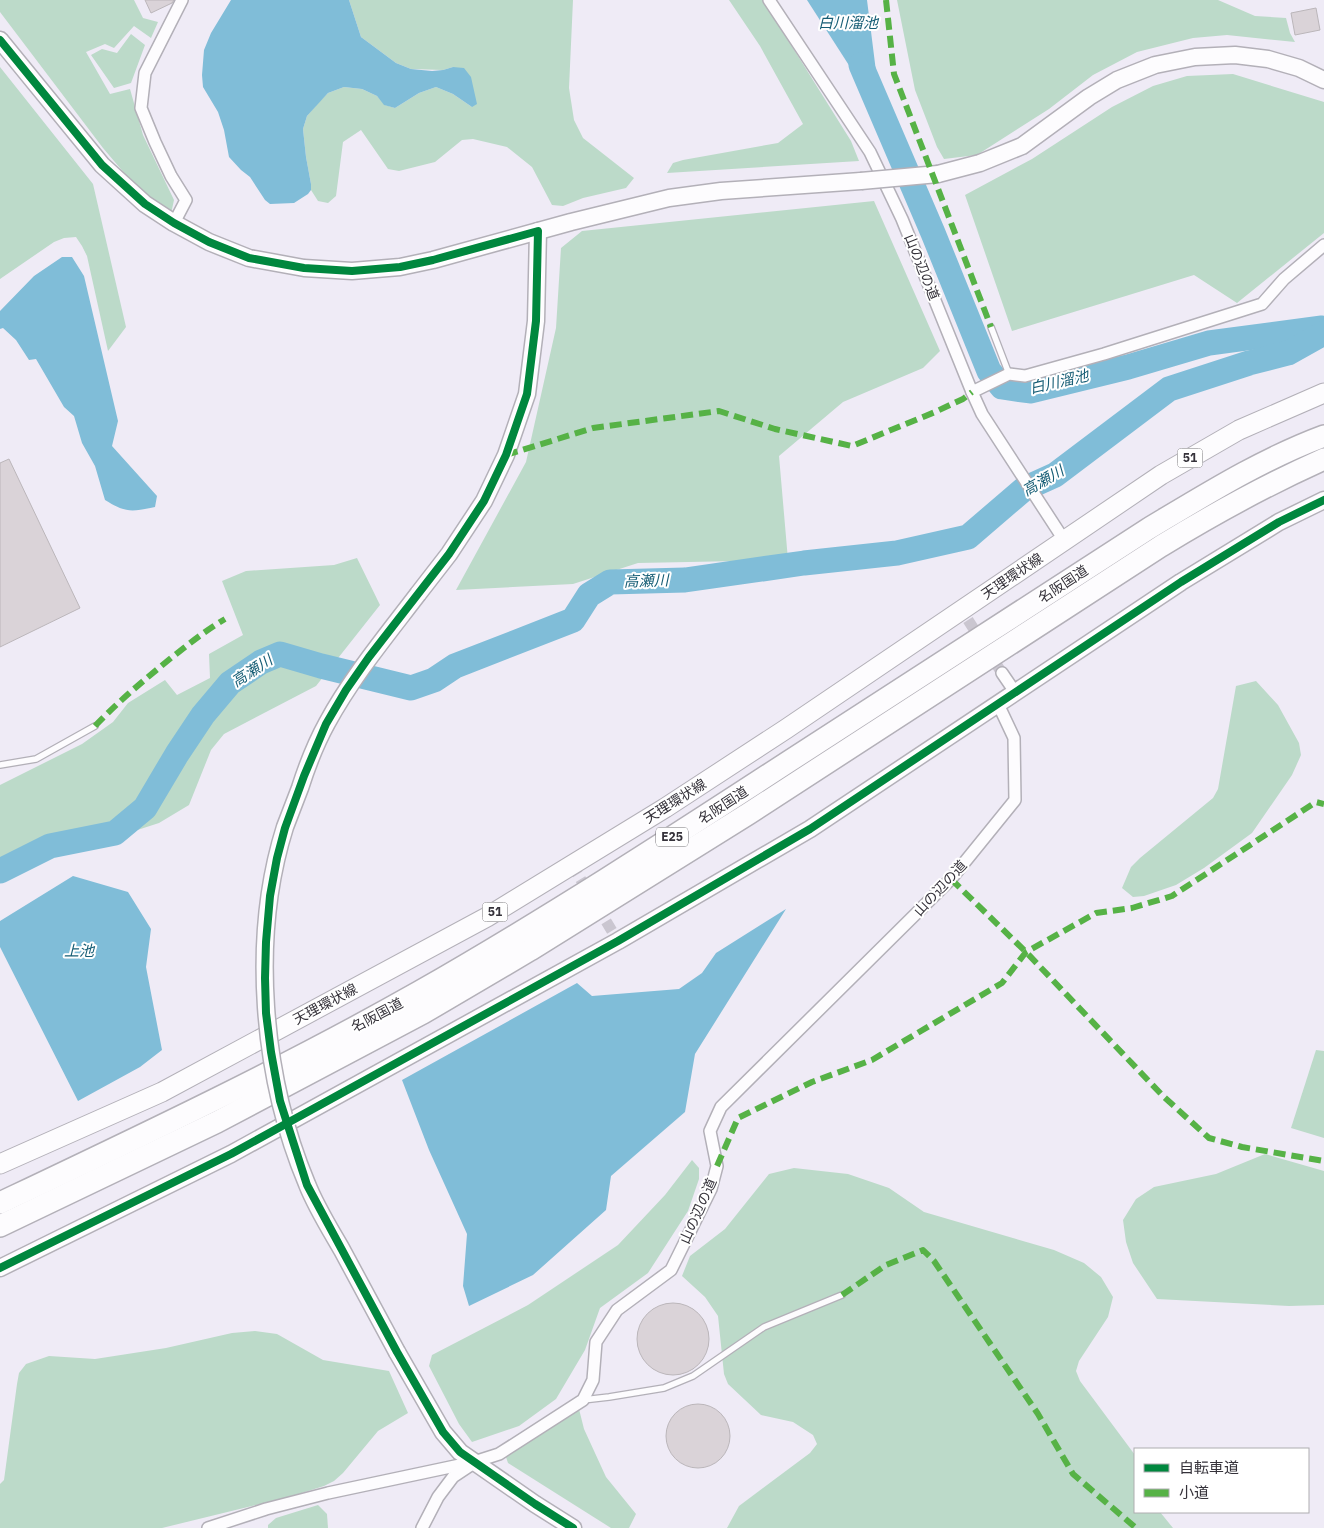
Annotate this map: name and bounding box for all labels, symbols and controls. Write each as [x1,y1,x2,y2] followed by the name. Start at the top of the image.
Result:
[818,13,880,32] water label: 白川溜池
[901,231,943,303] street label: 山の辺の道
[1028,365,1092,398] water label: 白川溜池
[1178,448,1202,468] road number: 51
[1019,460,1069,500] water label: 高瀬川
[978,549,1046,603] street label: 天理環状線
[1035,561,1091,607] street label: 名阪国道
[623,570,671,591] water label: 高瀬川
[228,649,277,691] water label: 高瀬川
[641,775,709,827] street label: 天理環状線
[695,782,751,828] street label: 名阪国道
[656,828,688,846] road number: E25
[910,856,970,920] street label: 山の辺の道
[482,902,508,922] road number: 51
[64,941,96,960] water label: 上池
[290,980,360,1028] street label: 天理環状線
[348,994,406,1036] street label: 名阪国道
[676,1175,720,1247] street label: 山の辺の道
[1134,1448,1309,1513] legend
[1179,1458,1239,1477] text: 自転車道
[1179,1483,1209,1502] text: 小道

